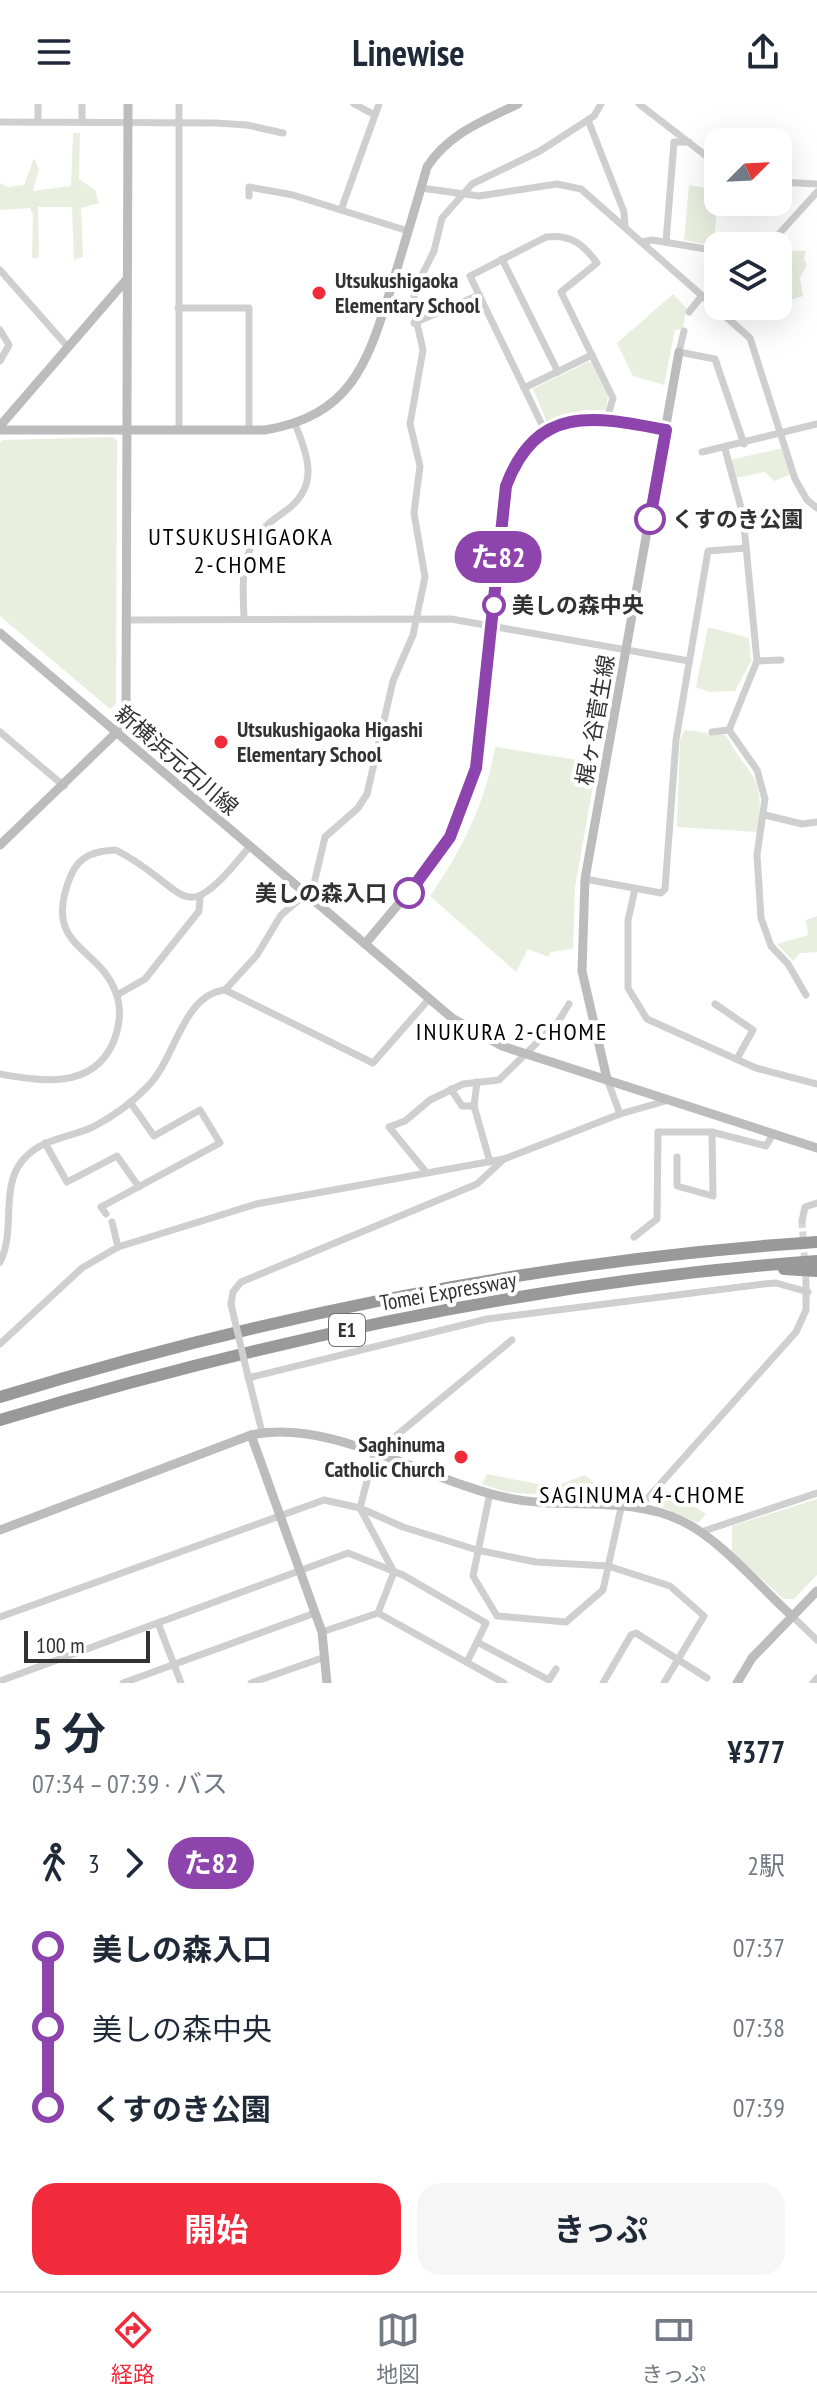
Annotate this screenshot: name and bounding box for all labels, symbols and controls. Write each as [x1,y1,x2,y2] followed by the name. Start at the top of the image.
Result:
[352,29,465,76] text: Linewise
[32,30,76,74] icon: menu
[741,30,785,74] icon: share
[704,128,792,216] north arrow
[704,128,792,320] map controls
[704,232,792,320] button: layers
[335,266,481,319] place label: Utsukushigaoka Elementary School
[310,284,328,302] marker: Utsukushigaoka Elementary School
[635,504,665,534] marker: くすのき公園
[672,505,803,533] place label: くすのき公園
[148,521,334,580] district label: UTSUKUSHIGAOKA 2-CHOME
[452,531,544,583] line badge: た82
[471,538,525,575] text: た82
[512,591,644,619] place label: 美しの森中央
[483,594,505,616] marker: 美しの森中央
[570,653,620,787] street label: 梶ヶ谷菅生線
[110,699,244,821] street label: 新横浜元石川線
[237,715,423,768] place label: Utsukushigaoka Higashi Elementary School
[212,733,230,751] marker: Utsukushigaoka Higashi Elementary School
[394,878,424,908] marker: 美しの森入口
[255,879,387,907] place label: 美しの森入口
[416,1016,608,1047] district label: INUKURA 2-CHOME
[378,1265,519,1317] street label: Tomei Expressway
[329,1314,365,1346] road number: E1
[324,1430,445,1483] place label: Saghinuma Catholic Church
[452,1448,470,1466] marker: Saghinuma Catholic Church
[539,1479,747,1510] district label: SAGINUMA 4-CHOME
[24,1627,150,1663] scale bar
[36,1631,85,1659] text: 100 m
[32,1704,106,1761] text: 5 分
[728,1732,785,1771] text: ¥377
[32,1767,228,1800] text: 07:34 – 07:39 · バス
[32,1841,76,1885] icon: walk
[112,1841,156,1885] icon: forward
[184,1844,238,1881] text: た82
[88,1847,100,1880] text: 3
[747,1849,785,1882] text: 2駅
[92,1929,272,1968] text: 美しの森入口
[733,1931,785,1964] text: 07:37
[92,2009,272,2048] text: 美しの森中央
[733,2011,785,2044] text: 07:38
[92,2089,271,2128] text: くすのき公園
[733,2091,785,2124] text: 07:39
[32,2183,401,2275] button: 開始
[417,2183,785,2275] button: きっぷ
[111,2308,155,2388] tab: 経路
[376,2308,420,2388] tab: 地図
[641,2308,706,2388] tab: きっぷ

